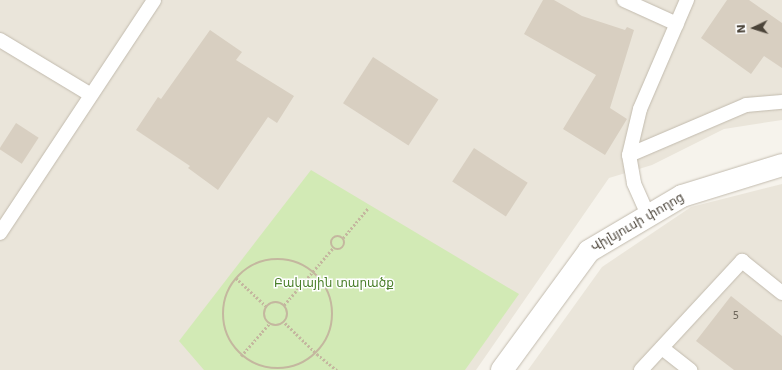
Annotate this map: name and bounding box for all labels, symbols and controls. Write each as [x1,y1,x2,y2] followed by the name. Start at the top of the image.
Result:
[734,8,774,48] north arrow
[735,24,748,34] text: N
[589,191,687,255] street label: Վիլնյուսի փողոց
[274,277,394,291] park label: Բակային տարածք
[733,310,739,322] house number: 5

